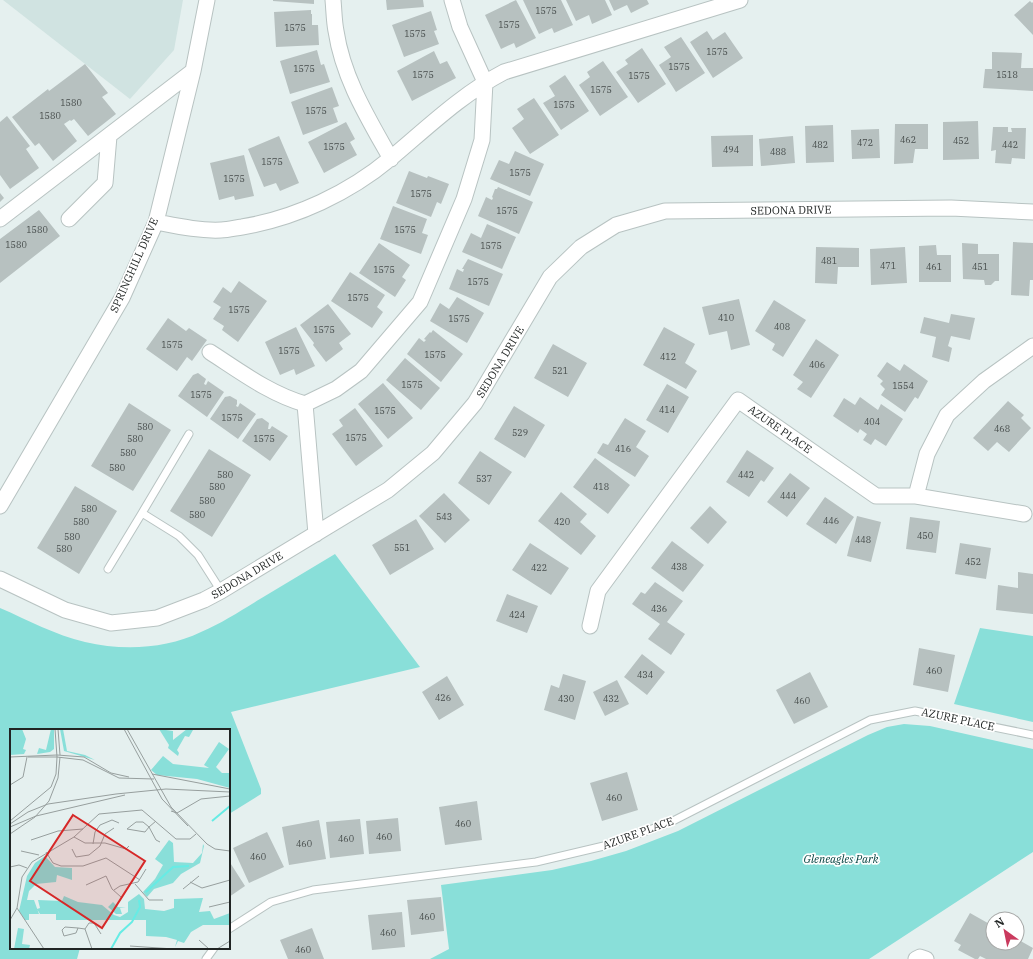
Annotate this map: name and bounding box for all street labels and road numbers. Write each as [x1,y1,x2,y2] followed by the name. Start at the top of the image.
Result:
[750,202,832,218] street label: SEDONA DRIVE
[107,215,161,315] street label: SPRINGHILL DRIVE
[473,324,527,400] street label: SEDONA DRIVE
[745,402,815,456] street label: AZURE PLACE
[209,548,285,602] street label: SEDONA DRIVE
[920,704,996,734] street label: AZURE PLACE
[601,814,675,852] street label: AZURE PLACE

